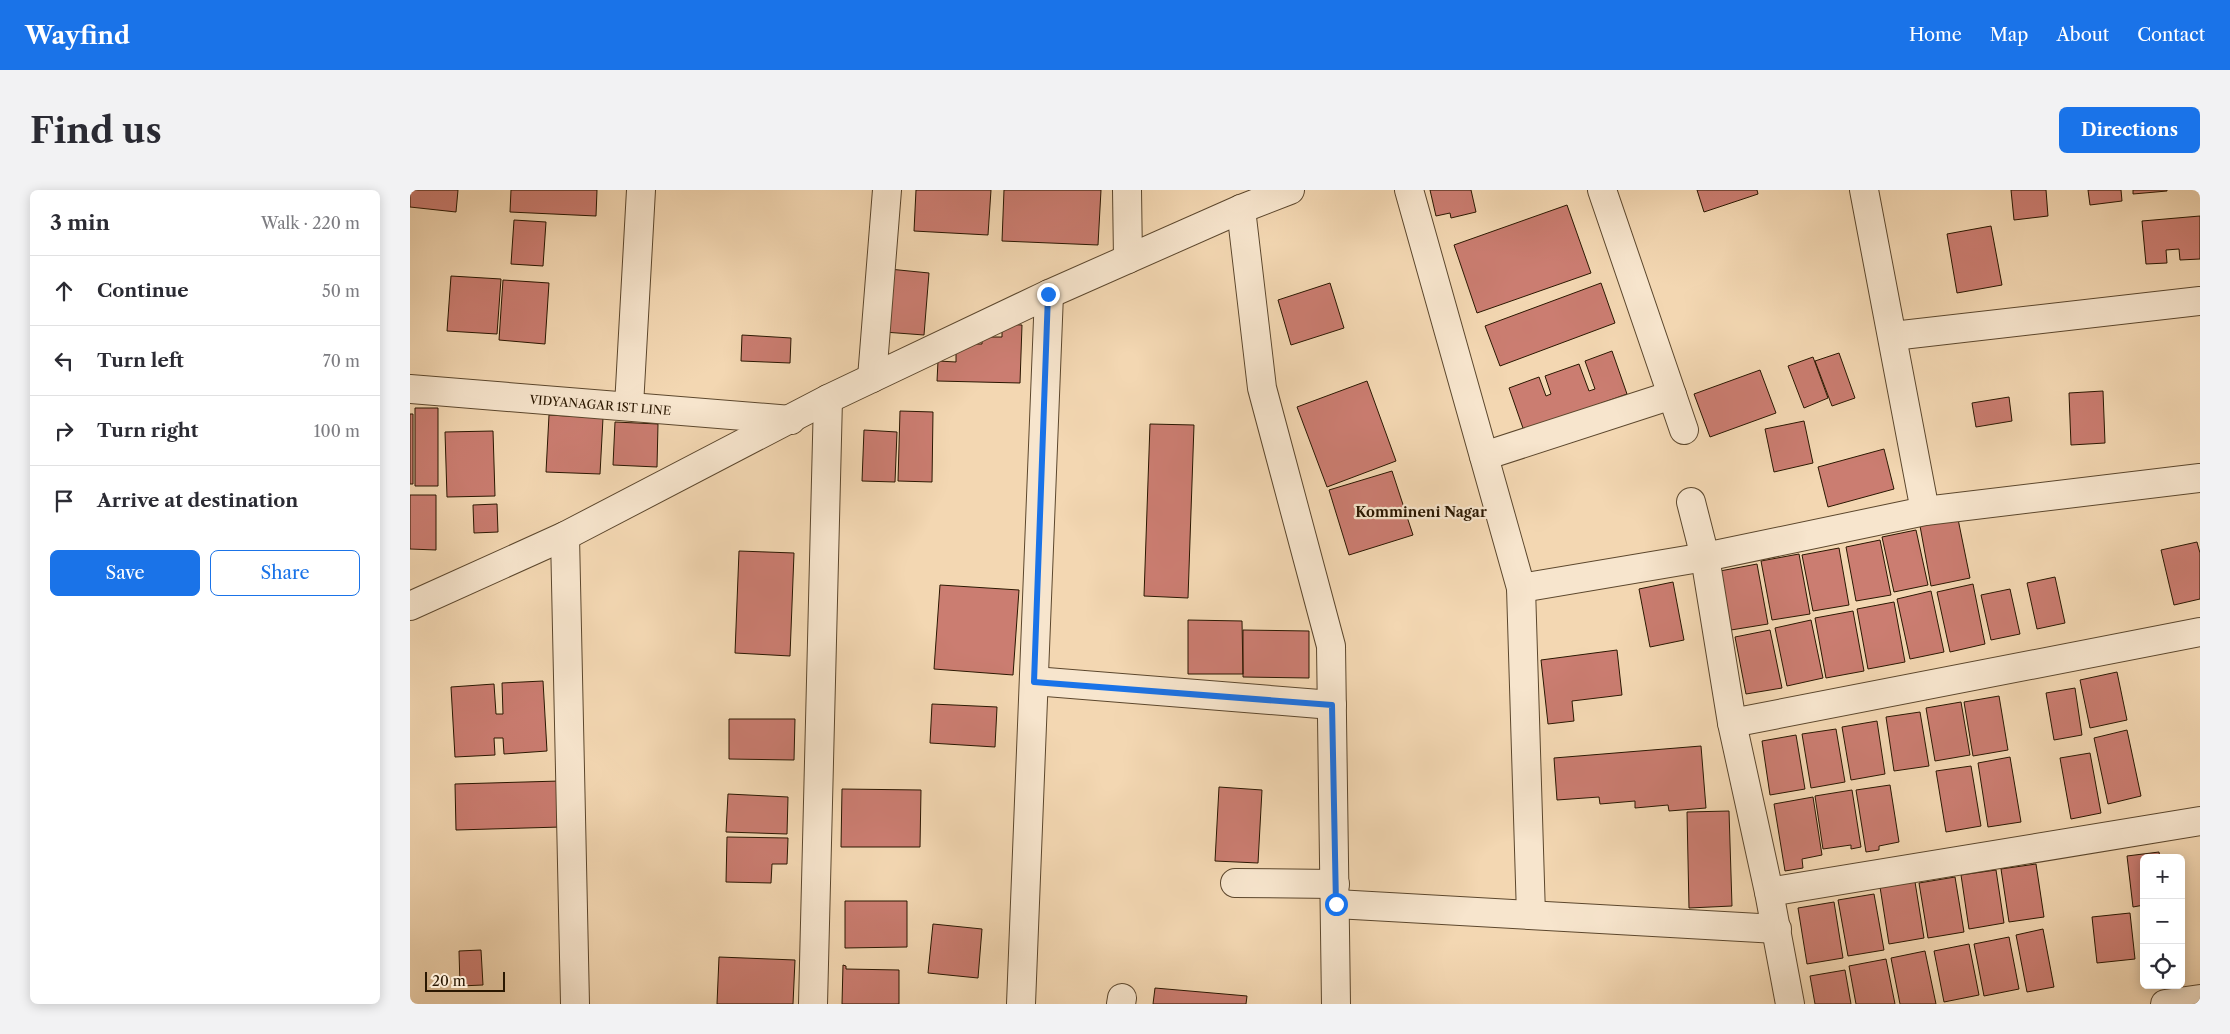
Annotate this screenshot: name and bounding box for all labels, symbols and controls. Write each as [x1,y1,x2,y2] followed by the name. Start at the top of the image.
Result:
[25,21,130,50] text: Wayfind
[1909,24,1962,46] text: Home
[1990,24,2028,46] text: Map
[2056,24,2109,46] text: About
[2137,24,2205,46] text: Contact
[2059,107,2200,153] button: Directions
[30,109,162,152] text: Find us
[50,210,110,235] text: 3 min
[261,213,360,233] text: Walk · 220 m
[50,277,78,305] icon: ahead
[97,279,189,302] text: Continue
[322,281,360,301] text: 50 m
[1037,283,1060,306] route end
[50,347,78,375] icon: left
[97,349,184,372] text: Turn left
[323,351,360,371] text: 70 m
[528,391,672,418] street label: VIDYANAGAR 1ST LINE
[50,417,78,445] icon: right
[97,419,198,442] text: Turn right
[314,421,360,441] text: 100 m
[50,487,78,515] icon: arrive
[97,489,298,512] text: Arrive at destination
[1355,503,1487,521] district label: Kommineni Nagar
[50,550,200,596] button: Save
[210,550,360,596] button: Share
[2140,854,2185,989] map controls
[2140,854,2185,899] button: +
[1325,893,1348,916] route start
[2140,899,2185,944] button: −
[2140,944,2185,989] button: locate
[425,969,505,992] scale bar
[432,972,466,990] text: 20 m

